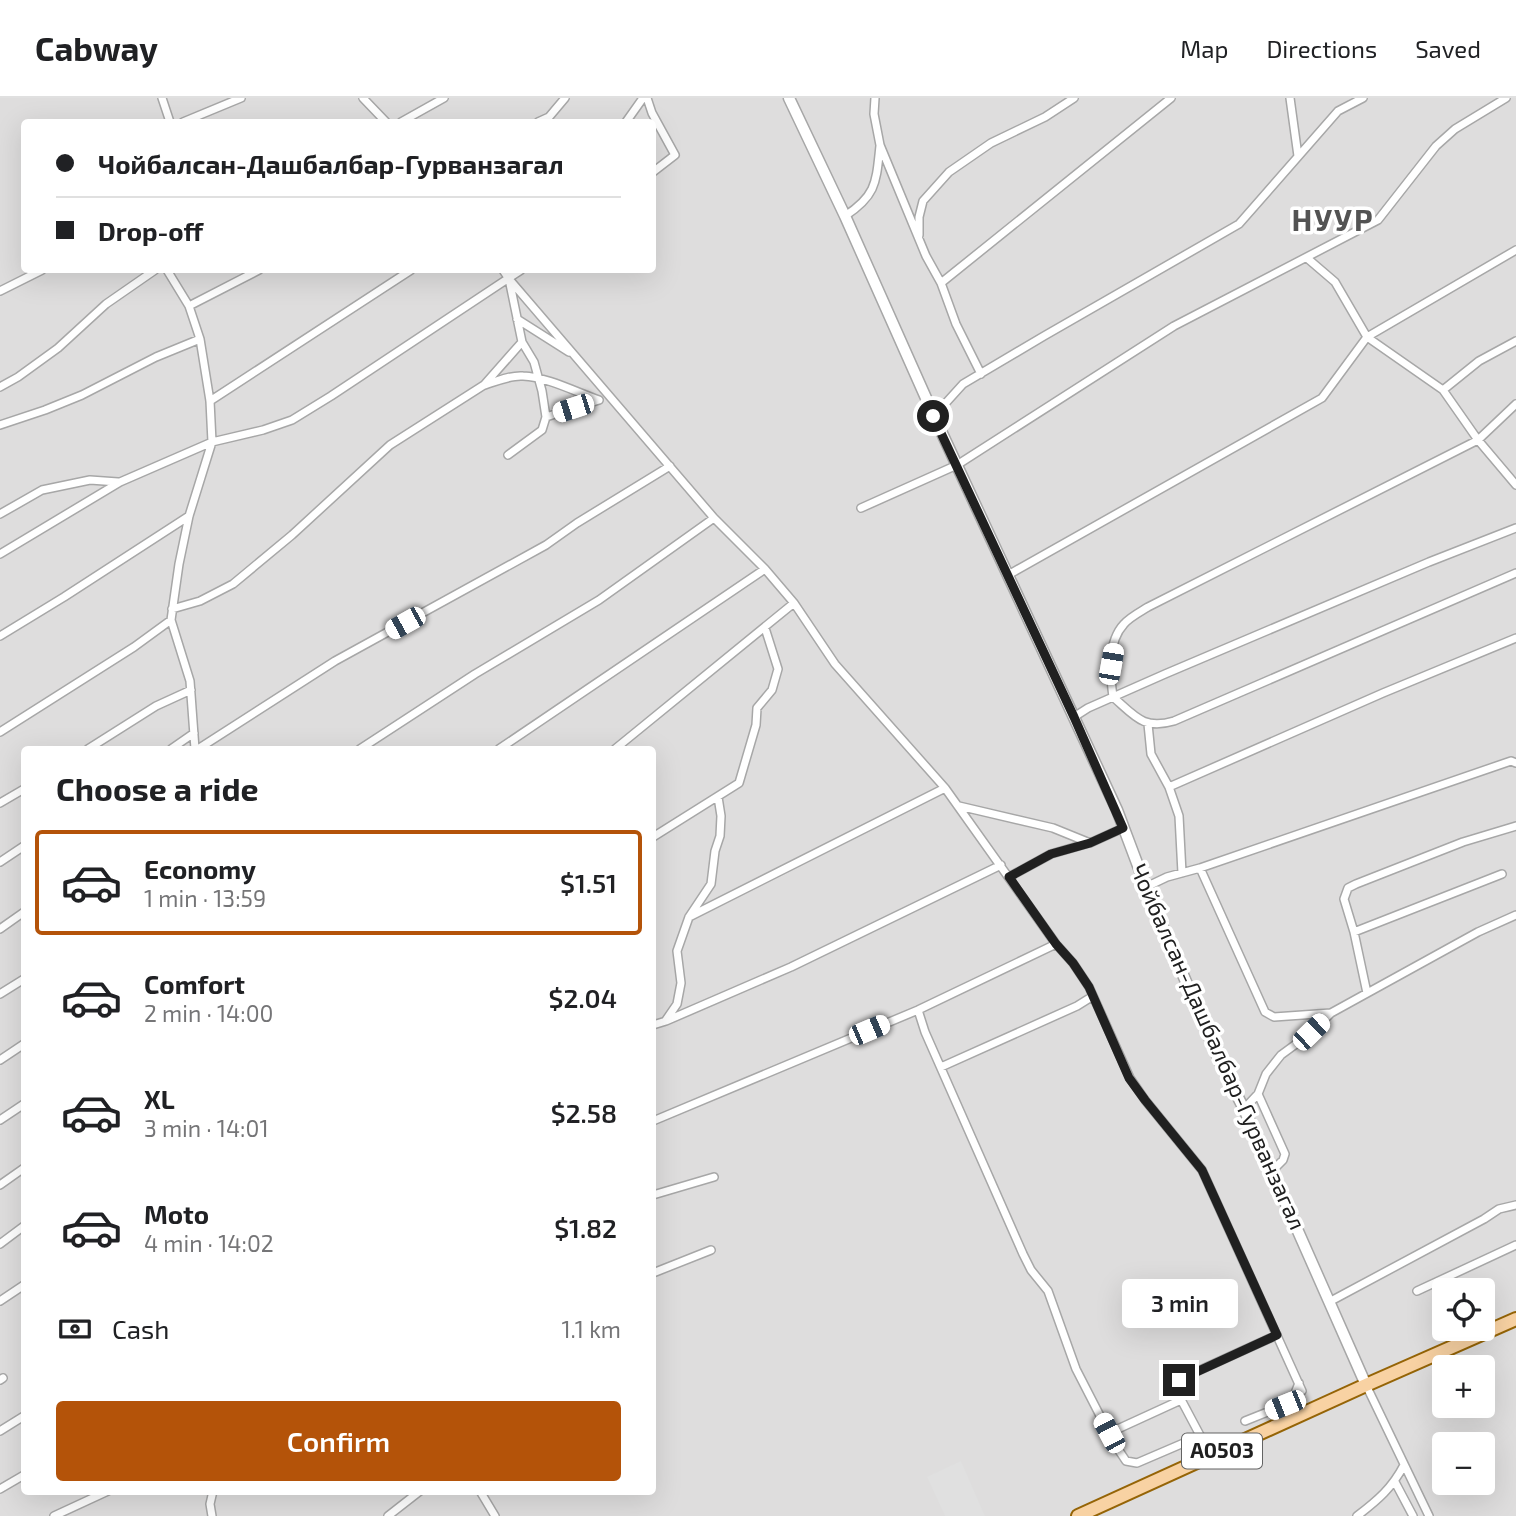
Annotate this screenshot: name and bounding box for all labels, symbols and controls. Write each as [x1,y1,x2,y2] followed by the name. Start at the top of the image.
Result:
[35,28,158,68] text: Cabway
[1180,34,1228,63] text: Map
[1266,34,1377,63] text: Directions
[1415,34,1481,63] text: Saved
[98,148,564,179] text: Чойбалсан-Дашбалбар-Гурванзагал
[1291,201,1375,237] district label: НУУР
[98,215,203,246] text: Drop-off
[550,392,597,424] car
[917,400,949,432] route start
[382,604,429,642] car
[1098,641,1125,687] car
[56,769,259,807] text: Choose a ride
[60,851,123,914] icon: car
[144,853,256,884] text: Economy
[1124,859,1313,1234] street label: Чойбалсан-Дашбалбар-Гурванзагал
[560,867,617,898] text: $1.51
[144,884,266,912] text: 1 min · 13:59
[60,966,123,1029] icon: car
[144,968,245,999] text: Comfort
[549,982,617,1013] text: $2.04
[144,999,273,1027] text: 2 min · 14:00
[1289,1010,1334,1054] car
[846,1012,893,1048] car
[60,1081,123,1144] icon: car
[144,1083,175,1114] text: XL
[551,1097,617,1128] text: $2.58
[144,1114,269,1142] text: 3 min · 14:01
[60,1196,123,1259] icon: car
[144,1198,209,1229] text: Moto
[554,1212,617,1243] text: $1.82
[144,1229,274,1257] text: 4 min · 14:02
[1121,1278,1237,1328] callout: 3 min
[1432,1278,1495,1495] map controls
[1432,1278,1495,1341] button: locate
[1151,1289,1209,1317] text: 3 min
[56,1310,94,1348] icon: cash
[112,1313,169,1344] text: Cash
[561,1315,621,1343] text: 1.1 km
[1432,1355,1495,1418] button: +
[1163,1364,1195,1396] route end
[1262,1387,1309,1423] car
[56,1401,621,1481] button: Confirm
[1090,1410,1129,1456] car
[1432,1432,1495,1495] button: −
[1182,1434,1262,1468] road number: A0503

